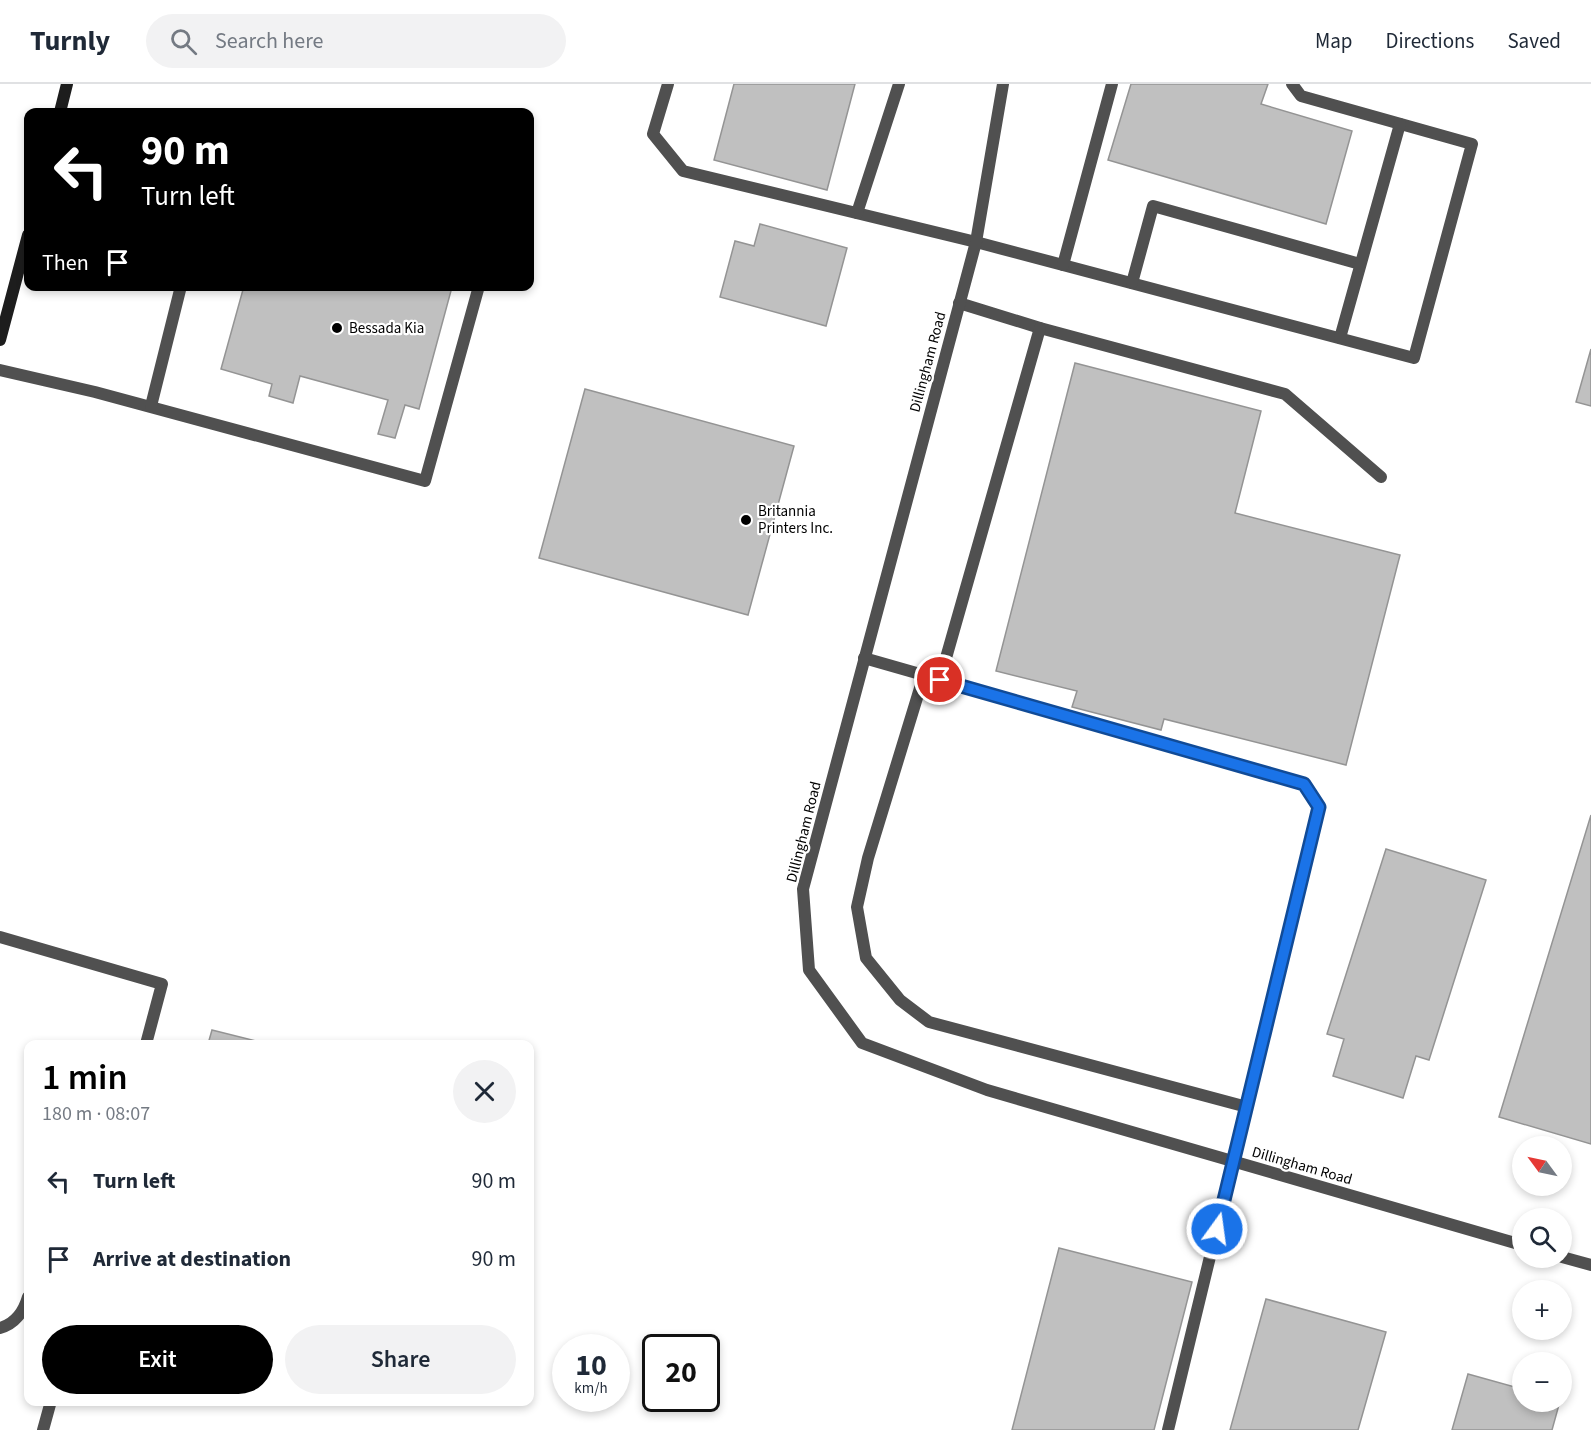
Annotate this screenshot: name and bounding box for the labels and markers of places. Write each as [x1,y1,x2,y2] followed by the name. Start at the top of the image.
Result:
[349,318,424,339] place label: Bessada Kia
[330,321,344,335] marker: Bessada Kia
[758,501,833,539] place label: Britannia Printers Inc.
[739,513,753,527] marker: Britannia Printers Inc.
[914,654,965,705] pin

